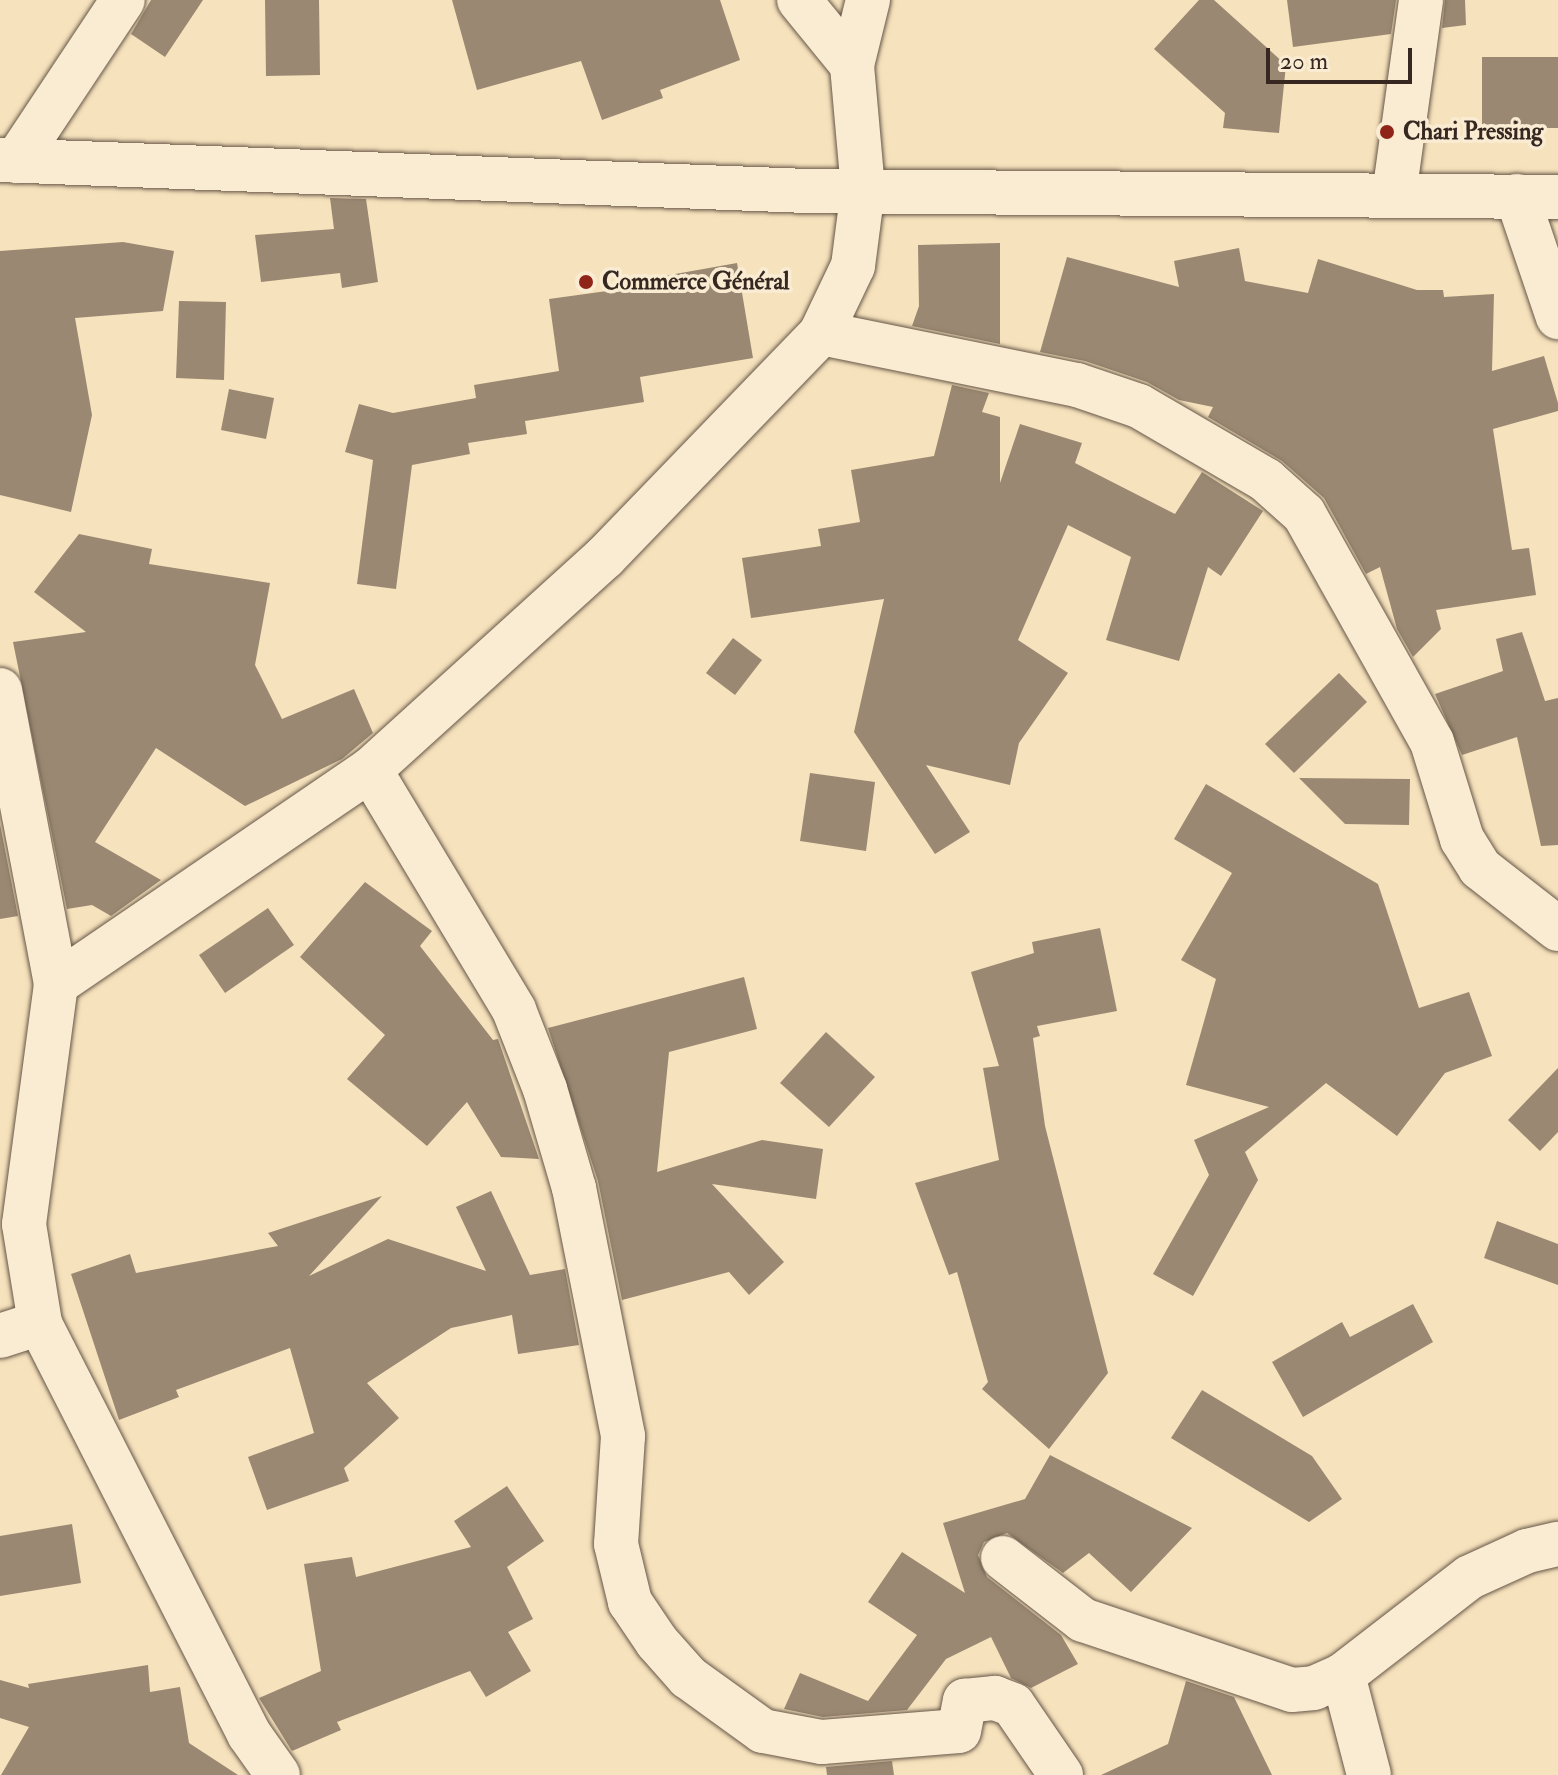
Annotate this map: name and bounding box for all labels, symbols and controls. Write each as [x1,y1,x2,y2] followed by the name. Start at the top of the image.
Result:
[1270,32,1416,82] scale bar
[1280,46,1328,77] text: 20 m
[1403,118,1543,146] place label: Chari Pressing
[1378,123,1396,141] marker: Chari Pressing
[602,268,790,296] place label: Commerce Général
[577,273,595,291] marker: Commerce Général

